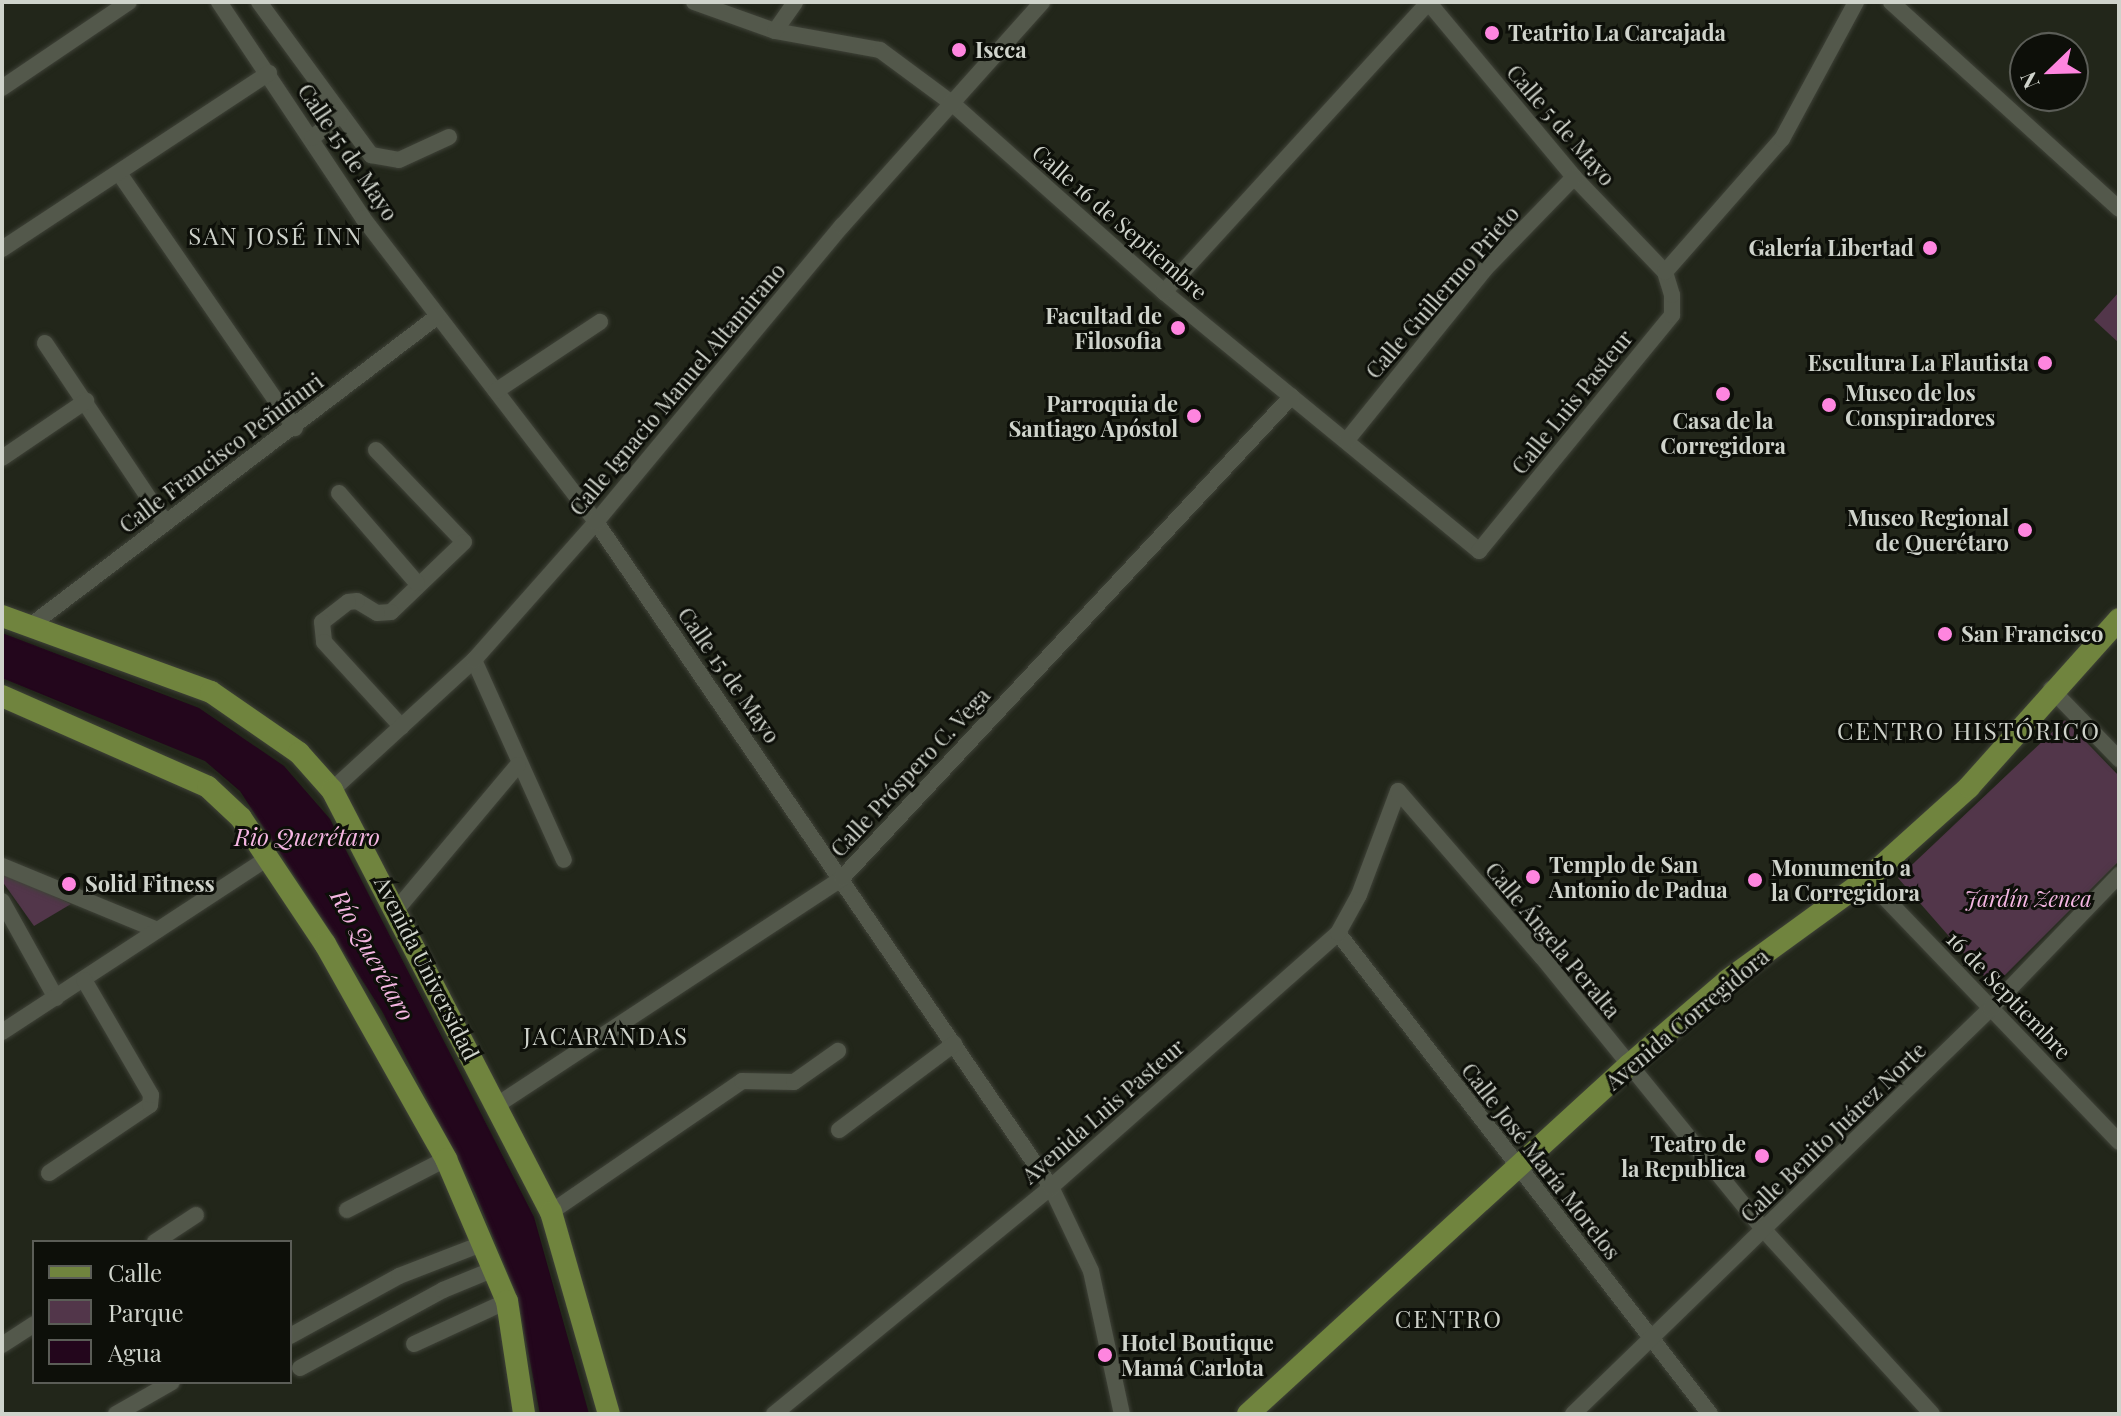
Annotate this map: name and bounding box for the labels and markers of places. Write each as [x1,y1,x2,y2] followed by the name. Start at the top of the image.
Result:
[1508,20,1726,46] place label: Teatrito La Carcajada
[1483,24,1501,42] marker: Teatrito La Carcajada
[975,37,1027,63] place label: Iscca
[950,41,968,59] marker: Iscca
[1748,235,1914,261] place label: Galería Libertad
[1921,239,1939,257] marker: Galería Libertad
[1045,302,1162,354] place label: Facultad de Filosofia
[1169,319,1187,337] marker: Facultad de Filosofia
[1808,350,2029,376] place label: Escultura La Flautista
[2036,354,2054,372] marker: Escultura La Flautista
[1845,379,1995,430] place label: Museo de los Conspiradores
[1714,385,1732,403] marker: Casa de la Corregidora
[1008,390,1178,442] place label: Parroquia de Santiago Apóstol
[1820,396,1838,414] marker: Museo de los Conspiradores
[1185,407,1203,425] marker: Parroquia de Santiago Apóstol
[1660,407,1786,458] place label: Casa de la Corregidora
[1847,504,2009,556] place label: Museo Regional de Querétaro
[2016,521,2034,539] marker: Museo Regional de Querétaro
[1961,621,2103,647] place label: San Francisco
[1936,625,1954,643] marker: San Francisco
[1549,851,1728,902] place label: Templo de San Antonio de Padua
[1771,854,1920,906] place label: Monumento a la Corregidora
[1524,868,1542,886] marker: Templo de San Antonio de Padua
[85,871,215,897] place label: Solid Fitness
[1746,871,1764,889] marker: Monumento a la Corregidora
[60,875,78,893] marker: Solid Fitness
[1621,1130,1746,1182] place label: Teatro de la Republica
[1753,1147,1771,1165] marker: Teatro de la Republica
[1121,1329,1274,1380] place label: Hotel Boutique Mamá Carlota
[1096,1346,1114,1364] marker: Hotel Boutique Mamá Carlota

